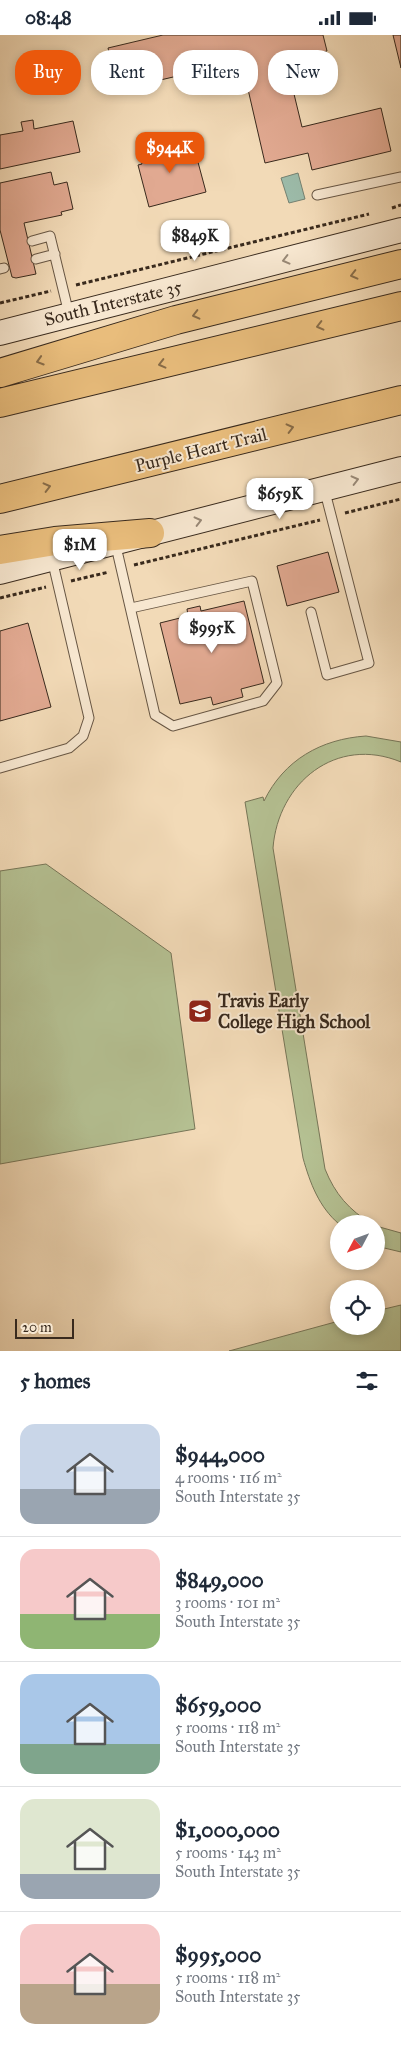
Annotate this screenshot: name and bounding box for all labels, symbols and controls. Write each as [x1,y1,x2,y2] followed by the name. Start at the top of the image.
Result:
[25,6,72,29] text: 08:48
[15,50,81,95] chip: Buy
[91,50,163,95] chip: Rent
[173,50,258,95] chip: Filters
[268,50,338,95] chip: New
[135,131,205,174] pin: $944K
[146,138,194,157] text: $944K
[160,219,230,262] pin: $849K
[172,226,218,245] text: $849K
[282,254,290,264] one-way arrow
[350,270,358,280] one-way arrow
[42,275,185,331] street label: South Interstate 35
[192,309,201,320] one-way arrow
[315,320,324,331] one-way arrow
[37,355,45,365] one-way arrow
[157,358,166,369] one-way arrow
[133,423,269,477] street label: Purple Heart Trail
[286,423,295,434] one-way arrow
[350,476,358,486] one-way arrow
[245,477,315,520] pin: $659K
[43,483,51,493] one-way arrow
[257,484,303,503] text: $659K
[193,516,202,527] one-way arrow
[56,529,104,571] pin: $1M
[64,535,96,554] text: $1M
[177,611,247,654] pin: $995K
[189,618,235,637] text: $995K
[217,990,371,1034] place label: Travis Early College High School
[187,998,213,1024] school or university icon: Travis Early College High School
[330,1215,385,1270] north arrow
[330,1215,385,1335] map controls
[330,1280,385,1335] button: locate
[15,1316,74,1339] scale bar
[22,1319,52,1336] text: 20 m
[353,1367,381,1395] icon: filters
[20,1368,91,1394] text: 5 homes
[175,1442,265,1468] text: $944,000
[60,1444,120,1504] icon: home
[175,1468,282,1487] text: 4 rooms · 116 m²
[175,1487,301,1506] text: South Interstate 35
[175,1567,264,1593] text: $849,000
[60,1569,120,1629] icon: home
[175,1593,280,1612] text: 3 rooms · 101 m²
[175,1612,301,1631] text: South Interstate 35
[175,1692,262,1718] text: $659,000
[60,1694,120,1754] icon: home
[175,1718,280,1737] text: 5 rooms · 118 m²
[175,1737,301,1756] text: South Interstate 35
[175,1817,280,1843] text: $1,000,000
[60,1819,120,1879] icon: home
[175,1843,281,1862] text: 5 rooms · 143 m²
[175,1862,301,1881] text: South Interstate 35
[175,1942,261,1968] text: $995,000
[60,1944,120,2004] icon: home
[175,1968,280,1987] text: 5 rooms · 118 m²
[175,1987,301,2006] text: South Interstate 35

